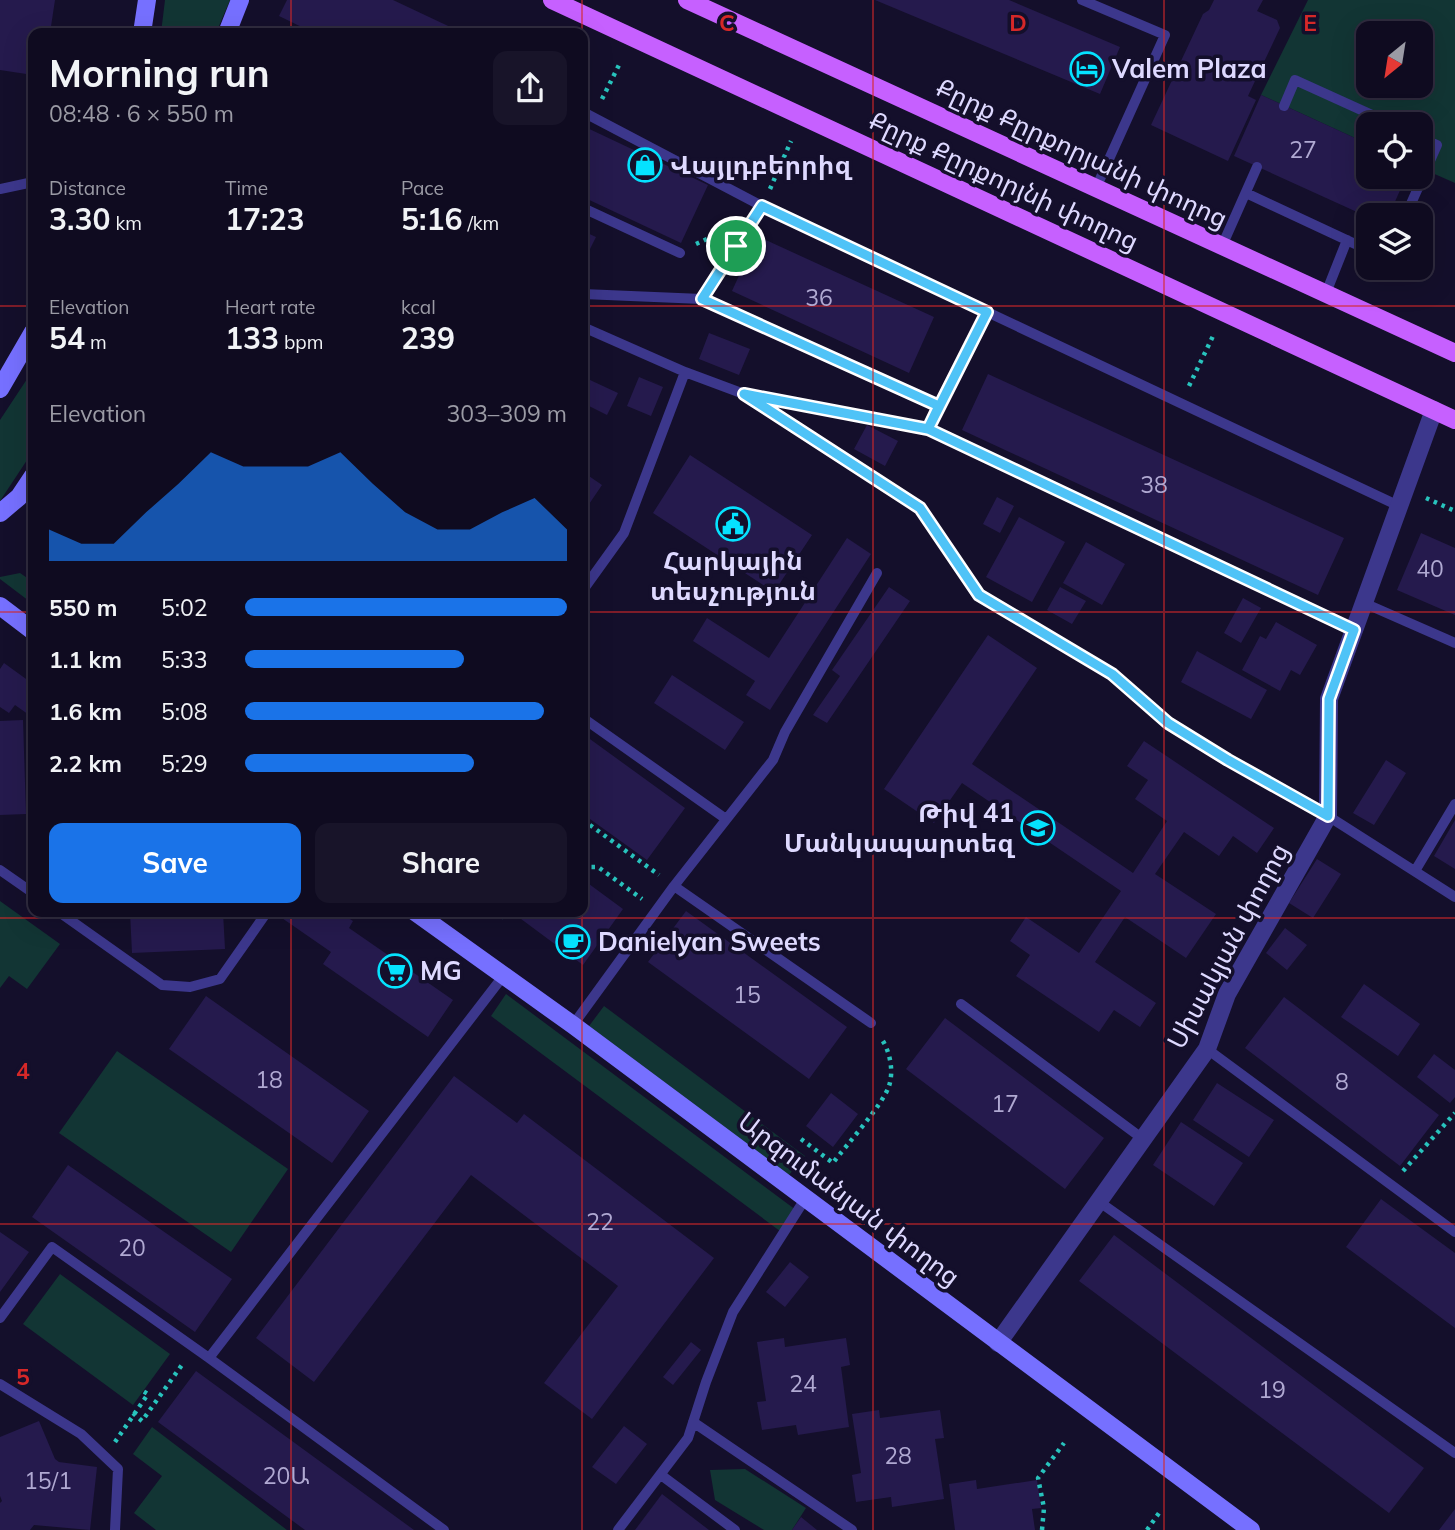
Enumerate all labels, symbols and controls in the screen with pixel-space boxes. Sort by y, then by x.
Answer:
text: C [719,8,735,37]
text: D [1009,8,1027,37]
text: E [1303,8,1317,37]
north arrow [1356,21,1433,98]
map controls [1356,21,1433,280]
text: Morning run [49,49,270,97]
hotel icon: Valem Plaza [1068,50,1106,88]
button: share [493,51,567,125]
place label: Valem Plaza [1111,52,1267,85]
street label: Քըրք Քըրքորյանի փողոց [931,71,1233,235]
text: 08:48 · 6 × 550 m [49,99,234,128]
street label: Քըրք Քըրքորյնի փողոց [864,104,1144,258]
button: locate [1356,112,1433,189]
house number: 27 [1289,135,1317,164]
shop icon: Վայլդբերրիզ [626,146,664,184]
place label: Վայլդբերրիզ [670,148,852,181]
text: Distance [49,176,126,200]
text: Time [225,176,268,200]
text: Pace [401,176,444,200]
text: 3.30 [49,200,110,238]
text: 17:23 [225,200,304,238]
text: 5:16 [401,200,462,238]
button: layers [1356,203,1433,280]
text: km [110,211,142,235]
text: /km [462,211,499,235]
pin [706,216,766,276]
icon: arrive [717,227,755,265]
house number: 36 [805,283,833,312]
text: Elevation [49,295,129,319]
text: Heart rate [225,295,315,319]
text: kcal [401,295,436,319]
text: 54 [49,319,85,357]
text: 133 [225,319,279,357]
text: 239 [401,319,455,357]
text: m [85,330,107,354]
text: bpm [279,330,323,354]
text: Elevation [49,399,146,428]
text: 303–309 m [446,399,567,428]
house number: 38 [1140,470,1168,499]
public building icon: Հարկային տեսչություն [714,505,752,543]
place label: Հարկային տեսչություն [650,544,816,607]
house number: 40 [1416,554,1444,583]
text: 550 m [49,593,117,622]
text: 5:02 [161,593,208,622]
text: 1.1 km [49,645,122,674]
text: 5:33 [161,645,208,674]
text: 1.6 km [49,697,122,726]
text: 5:08 [161,697,208,726]
text: 2.2 km [49,749,122,778]
text: 5:29 [161,749,208,778]
place label: Թիվ 41 Մանկապարտեզ [784,796,1015,859]
school or university icon: Թիվ 41 Մանկապարտեզ [1019,809,1057,847]
button: Save [49,823,301,903]
button: Share [315,823,567,903]
street label: Սիսակյան փողոց [1159,837,1296,1054]
cafe icon: Danielyan Sweets [554,923,592,961]
place label: Danielyan Sweets [598,925,821,958]
supermarket icon: MG [376,952,414,990]
place label: MG [420,954,462,987]
house number: 15 [733,980,761,1009]
text: 4 [16,1056,30,1085]
house number: 18 [255,1065,283,1094]
house number: 8 [1335,1067,1349,1096]
house number: 17 [991,1089,1019,1118]
street label: Արզումանյան փողոց [732,1104,967,1293]
house number: 22 [586,1207,614,1236]
house number: 20 [118,1233,146,1262]
text: 5 [16,1362,30,1391]
house number: 24 [789,1369,817,1398]
house number: 19 [1258,1375,1286,1404]
house number: 28 [884,1441,912,1470]
house number: 20Ա [263,1461,309,1490]
house number: 15/1 [24,1466,72,1495]

